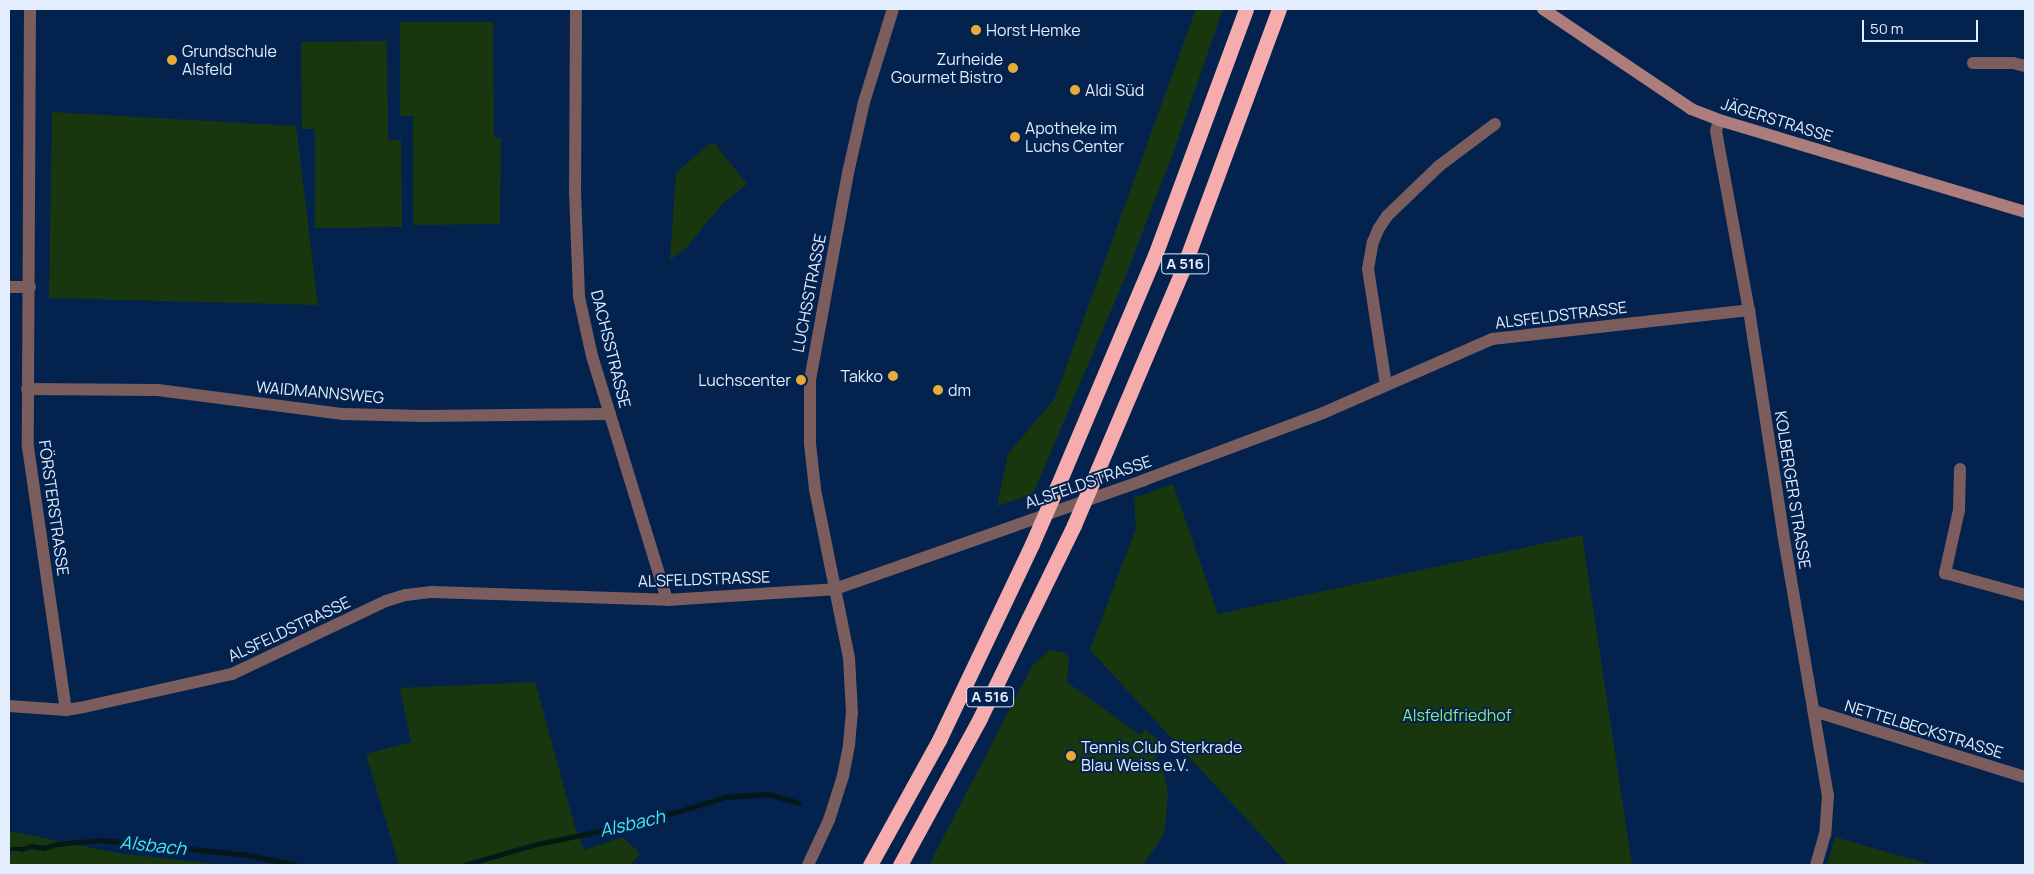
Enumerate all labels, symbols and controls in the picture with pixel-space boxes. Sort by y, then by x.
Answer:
scale bar [1864,10,1980,42]
text: 50 m [1870,18,1904,39]
place label: Horst Hemke [986,20,1081,40]
marker: Horst Hemke [970,24,982,36]
place label: Grundschule Alsfeld [182,41,277,79]
place label: Zurheide Gourmet Bistro [891,49,1003,87]
marker: Grundschule Alsfeld [166,54,178,66]
marker: Zurheide Gourmet Bistro [1007,62,1019,74]
place label: Aldi Süd [1085,80,1144,100]
marker: Aldi Süd [1069,84,1081,96]
street label: JÄGERSTRASSE [1719,94,1835,146]
place label: Apotheke im Luchs Center [1025,118,1124,156]
marker: Apotheke im Luchs Center [1009,131,1021,143]
street label: LUCHSSTRASSE [788,232,830,354]
road number: A 516 [1160,252,1210,276]
street label: DACHSSTRASSE [587,288,635,410]
street label: ALSFELDSTRASSE [1494,297,1628,333]
place label: Takko [841,366,883,386]
place label: Luchscenter [698,370,791,390]
marker: Takko [887,370,899,382]
marker: Luchscenter [795,374,807,386]
street label: WAIDMANNSWEG [255,377,385,407]
place label: dm [948,380,971,400]
marker: dm [932,384,944,396]
street label: KOLBERGER STRASSE [1771,410,1815,570]
street label: FÖRSTERSTRASSE [35,439,73,577]
street label: ALSFELDSTRASSE [1022,451,1154,513]
street label: ALSFELDSTRASSE [637,567,771,591]
street label: ALSFELDSTRASSE [225,592,353,666]
road number: A 516 [965,684,1015,710]
street label: NETTELBECKSTRASSE [1842,696,2006,762]
park label: Alsfeldfriedhof [1403,705,1511,725]
place label: Tennis Club Sterkrade Blau Weiss e.V. [1081,737,1242,775]
marker: Tennis Club Sterkrade Blau Weiss e.V. [1065,750,1077,762]
water label: Alsbach [597,805,667,841]
water label: Alsbach [119,831,187,859]

